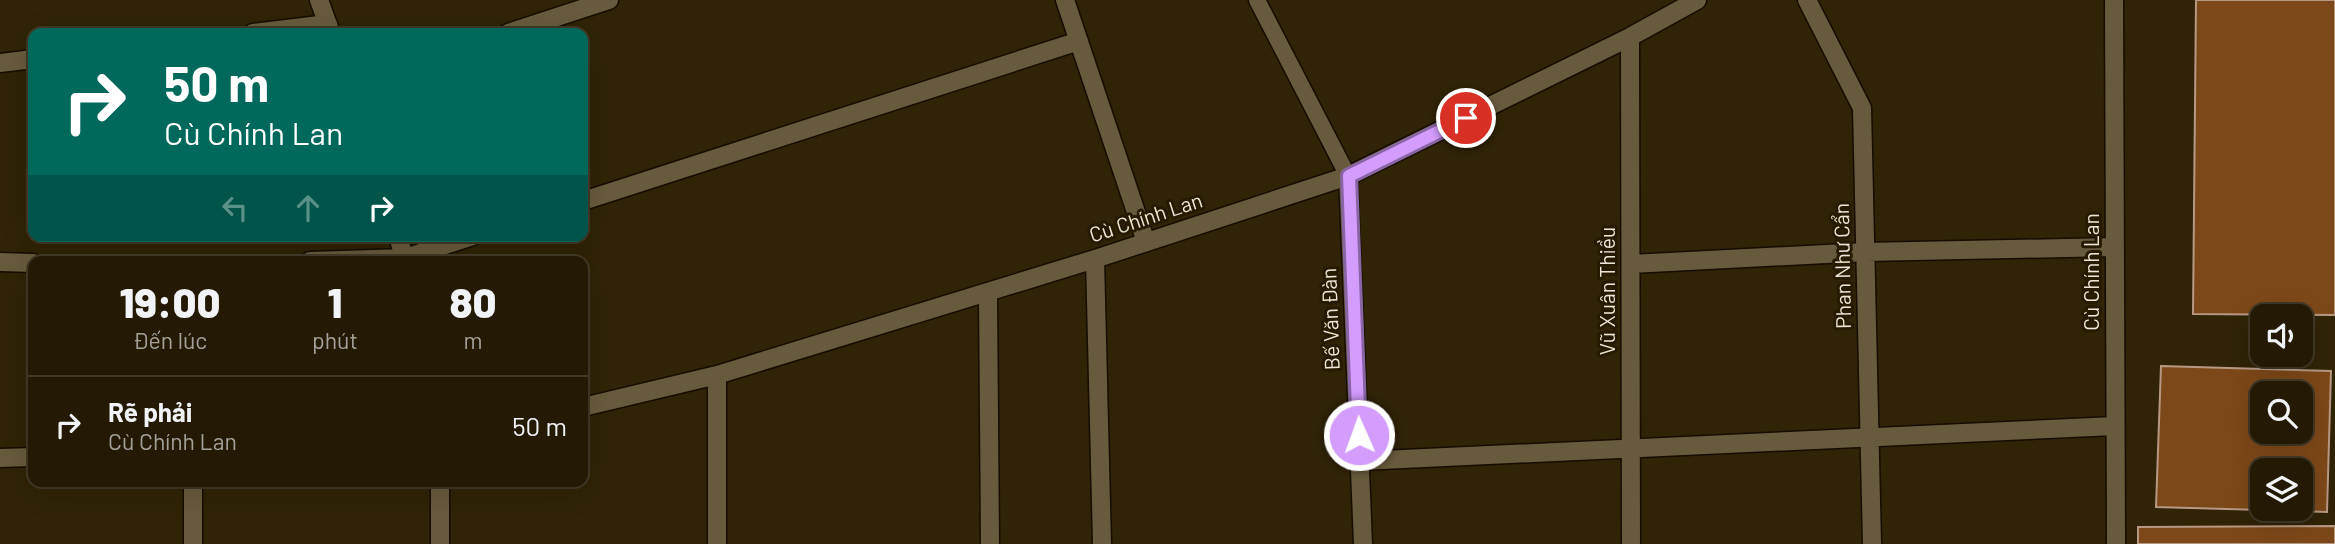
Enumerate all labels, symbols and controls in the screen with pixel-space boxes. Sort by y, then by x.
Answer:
text: 50 m [164,53,269,112]
icon: right [49,56,140,147]
pin [1436,88,1496,148]
icon: arrive [1447,99,1485,137]
text: Cù Chính Lan [164,113,343,151]
street label: Cù Chính Lan [1086,187,1205,247]
icon: left [216,189,254,227]
icon: ahead [289,189,327,227]
icon: right [362,189,400,227]
street label: Phan Như Cẩn [1828,203,1855,329]
street label: Cù Chính Lan [2078,213,2103,331]
street label: Vũ Xuân Thiều [1594,227,1619,355]
street label: Bế Văn Đàn [1315,267,1344,371]
text: 19:00 [120,276,221,326]
text: 1 [327,276,342,326]
text: 80 [449,276,496,326]
map controls [2250,304,2313,521]
button: sound [2250,304,2313,367]
text: Đến lúc [133,326,207,354]
text: phút [312,326,358,354]
text: m [463,326,482,354]
button: search [2250,381,2313,444]
text: Rẽ phải [108,396,192,427]
position arrow [1322,398,1396,472]
icon: right [49,406,87,444]
text: 50 m [512,410,567,441]
text: Cù Chính Lan [108,427,237,455]
button: layers [2250,458,2313,521]

